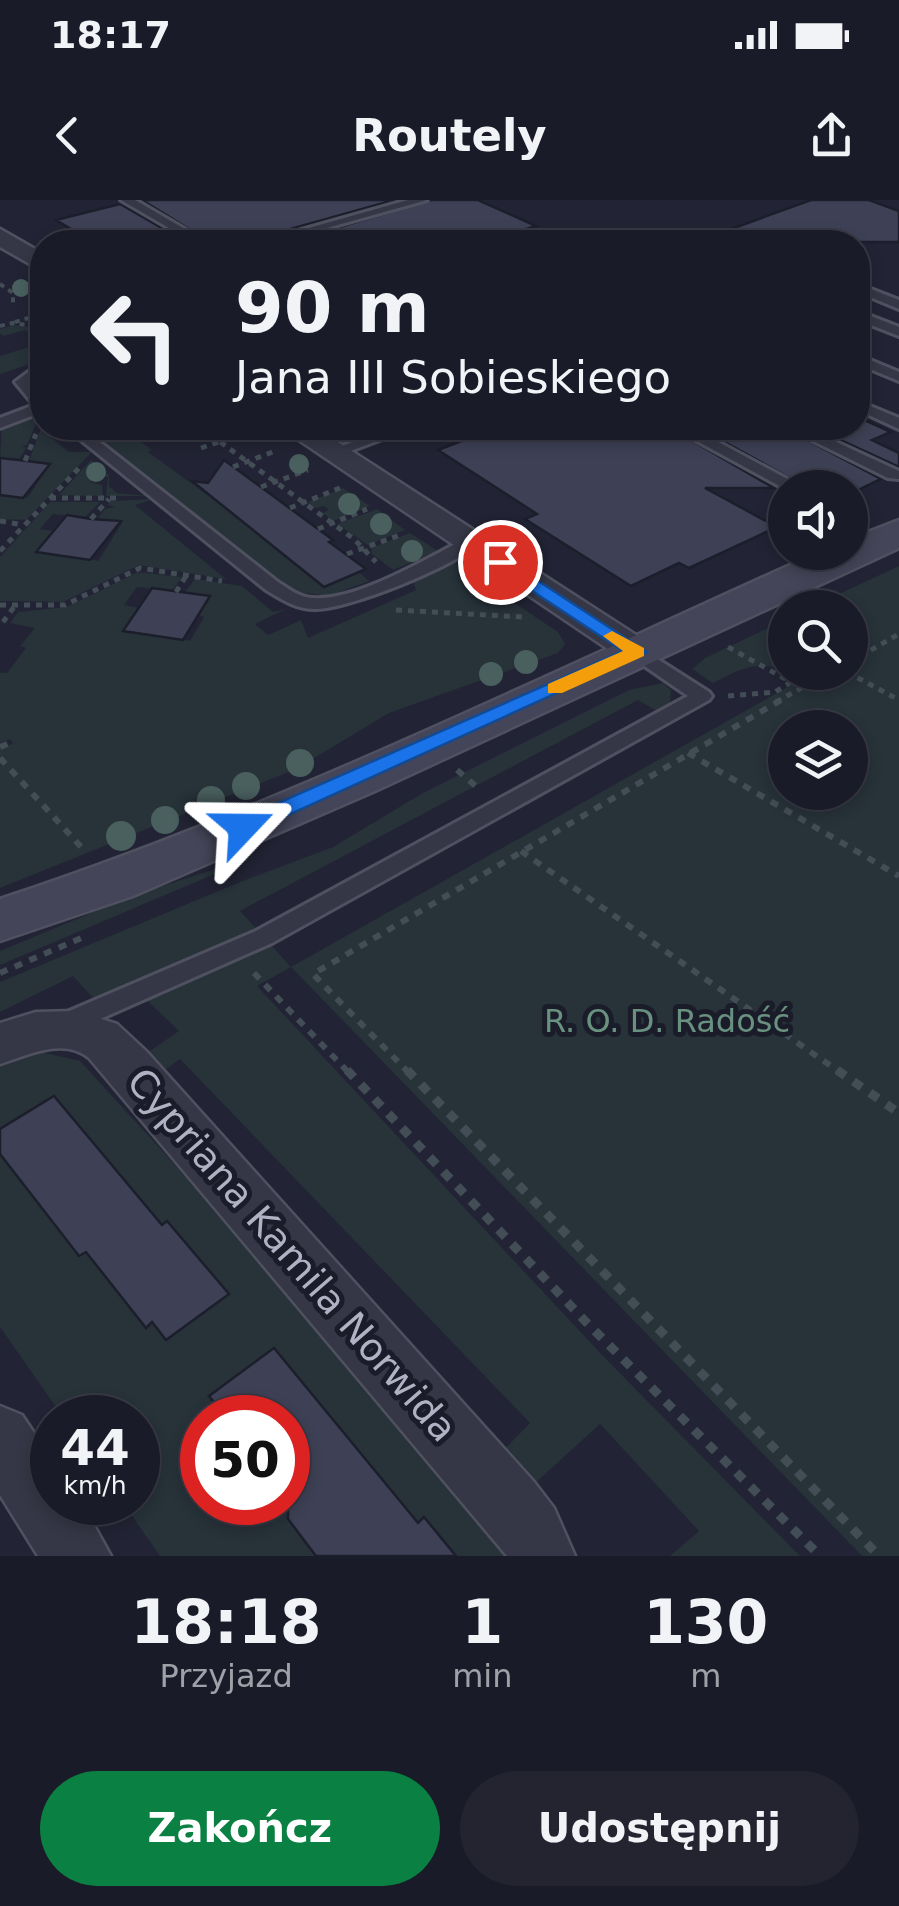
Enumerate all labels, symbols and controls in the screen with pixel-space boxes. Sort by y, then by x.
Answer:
text: 18:17 [50,13,171,57]
icon: back [40,108,95,163]
icon: share [804,108,859,163]
text: Routely [352,109,547,162]
text: 90 m [235,267,430,349]
icon: left [70,270,200,400]
text: Jana III Sobieskiego [235,351,671,404]
map controls [768,470,868,810]
button: sound [768,470,868,570]
pin [458,520,543,605]
icon: arrive [473,535,528,590]
button: search [768,590,868,690]
button: layers [768,710,868,810]
position arrow [191,775,295,879]
park label: R. O. D. Radość [544,1002,790,1040]
street label: Cypriana Kamila Norwida [118,1060,466,1450]
speed limit sign: 50 [180,1395,310,1525]
text: 44 [60,1419,130,1477]
text: km/h [63,1471,127,1500]
text: 18:18 [131,1587,322,1657]
text: 1 [461,1587,503,1657]
text: 130 [643,1587,768,1657]
text: Przyjazd [159,1657,293,1695]
text: min [452,1657,513,1695]
text: m [690,1657,721,1695]
button: Zakończ [40,1771,440,1886]
button: Udostępnij [460,1771,859,1886]

